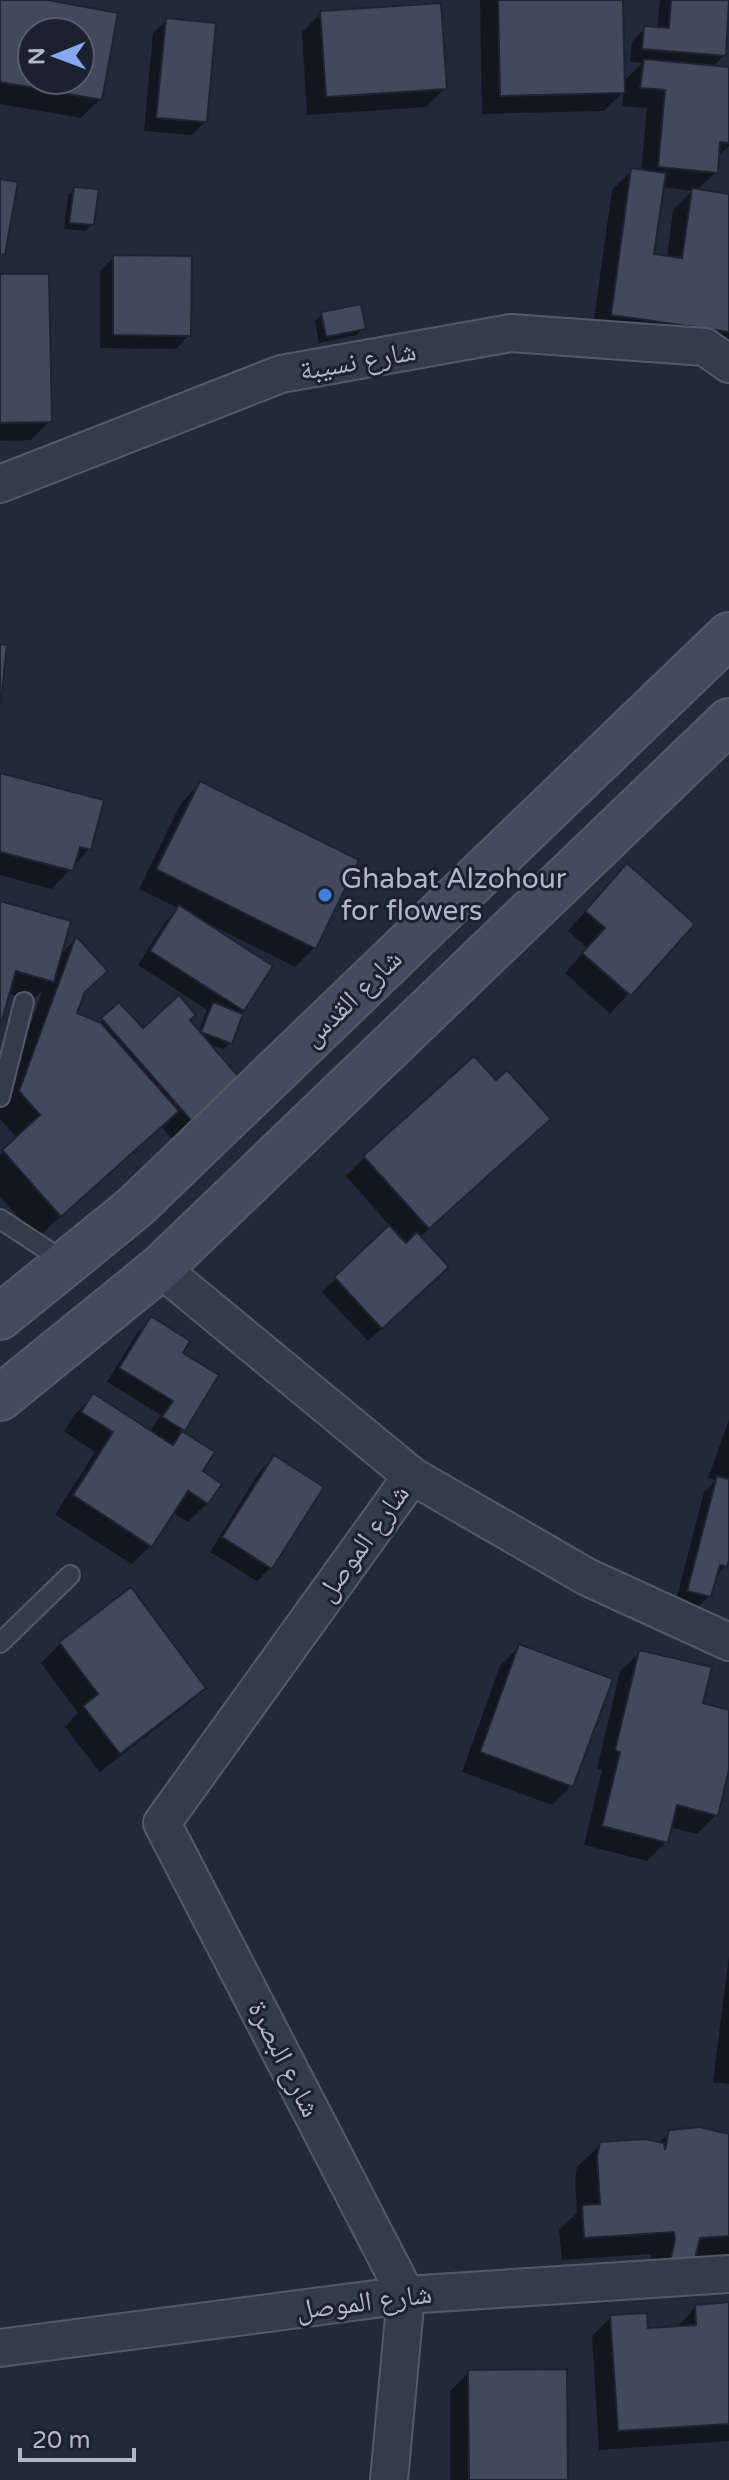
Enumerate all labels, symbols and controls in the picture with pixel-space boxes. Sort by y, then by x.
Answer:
north arrow [16,16,96,96]
text: N [24,47,50,65]
street label: شارع نسيبة [297,334,419,388]
place label: Ghabat Alzohour for flowers [341,862,567,928]
marker: Ghabat Alzohour for flowers [316,886,334,904]
street label: شارع القدس [295,942,409,1054]
street label: شارع الموصل [309,1478,417,1608]
street label: شارع البصرة [240,1995,328,2123]
street label: شارع الموصل [294,2277,434,2327]
scale bar [20,2412,134,2462]
text: 20 m [32,2426,90,2455]

